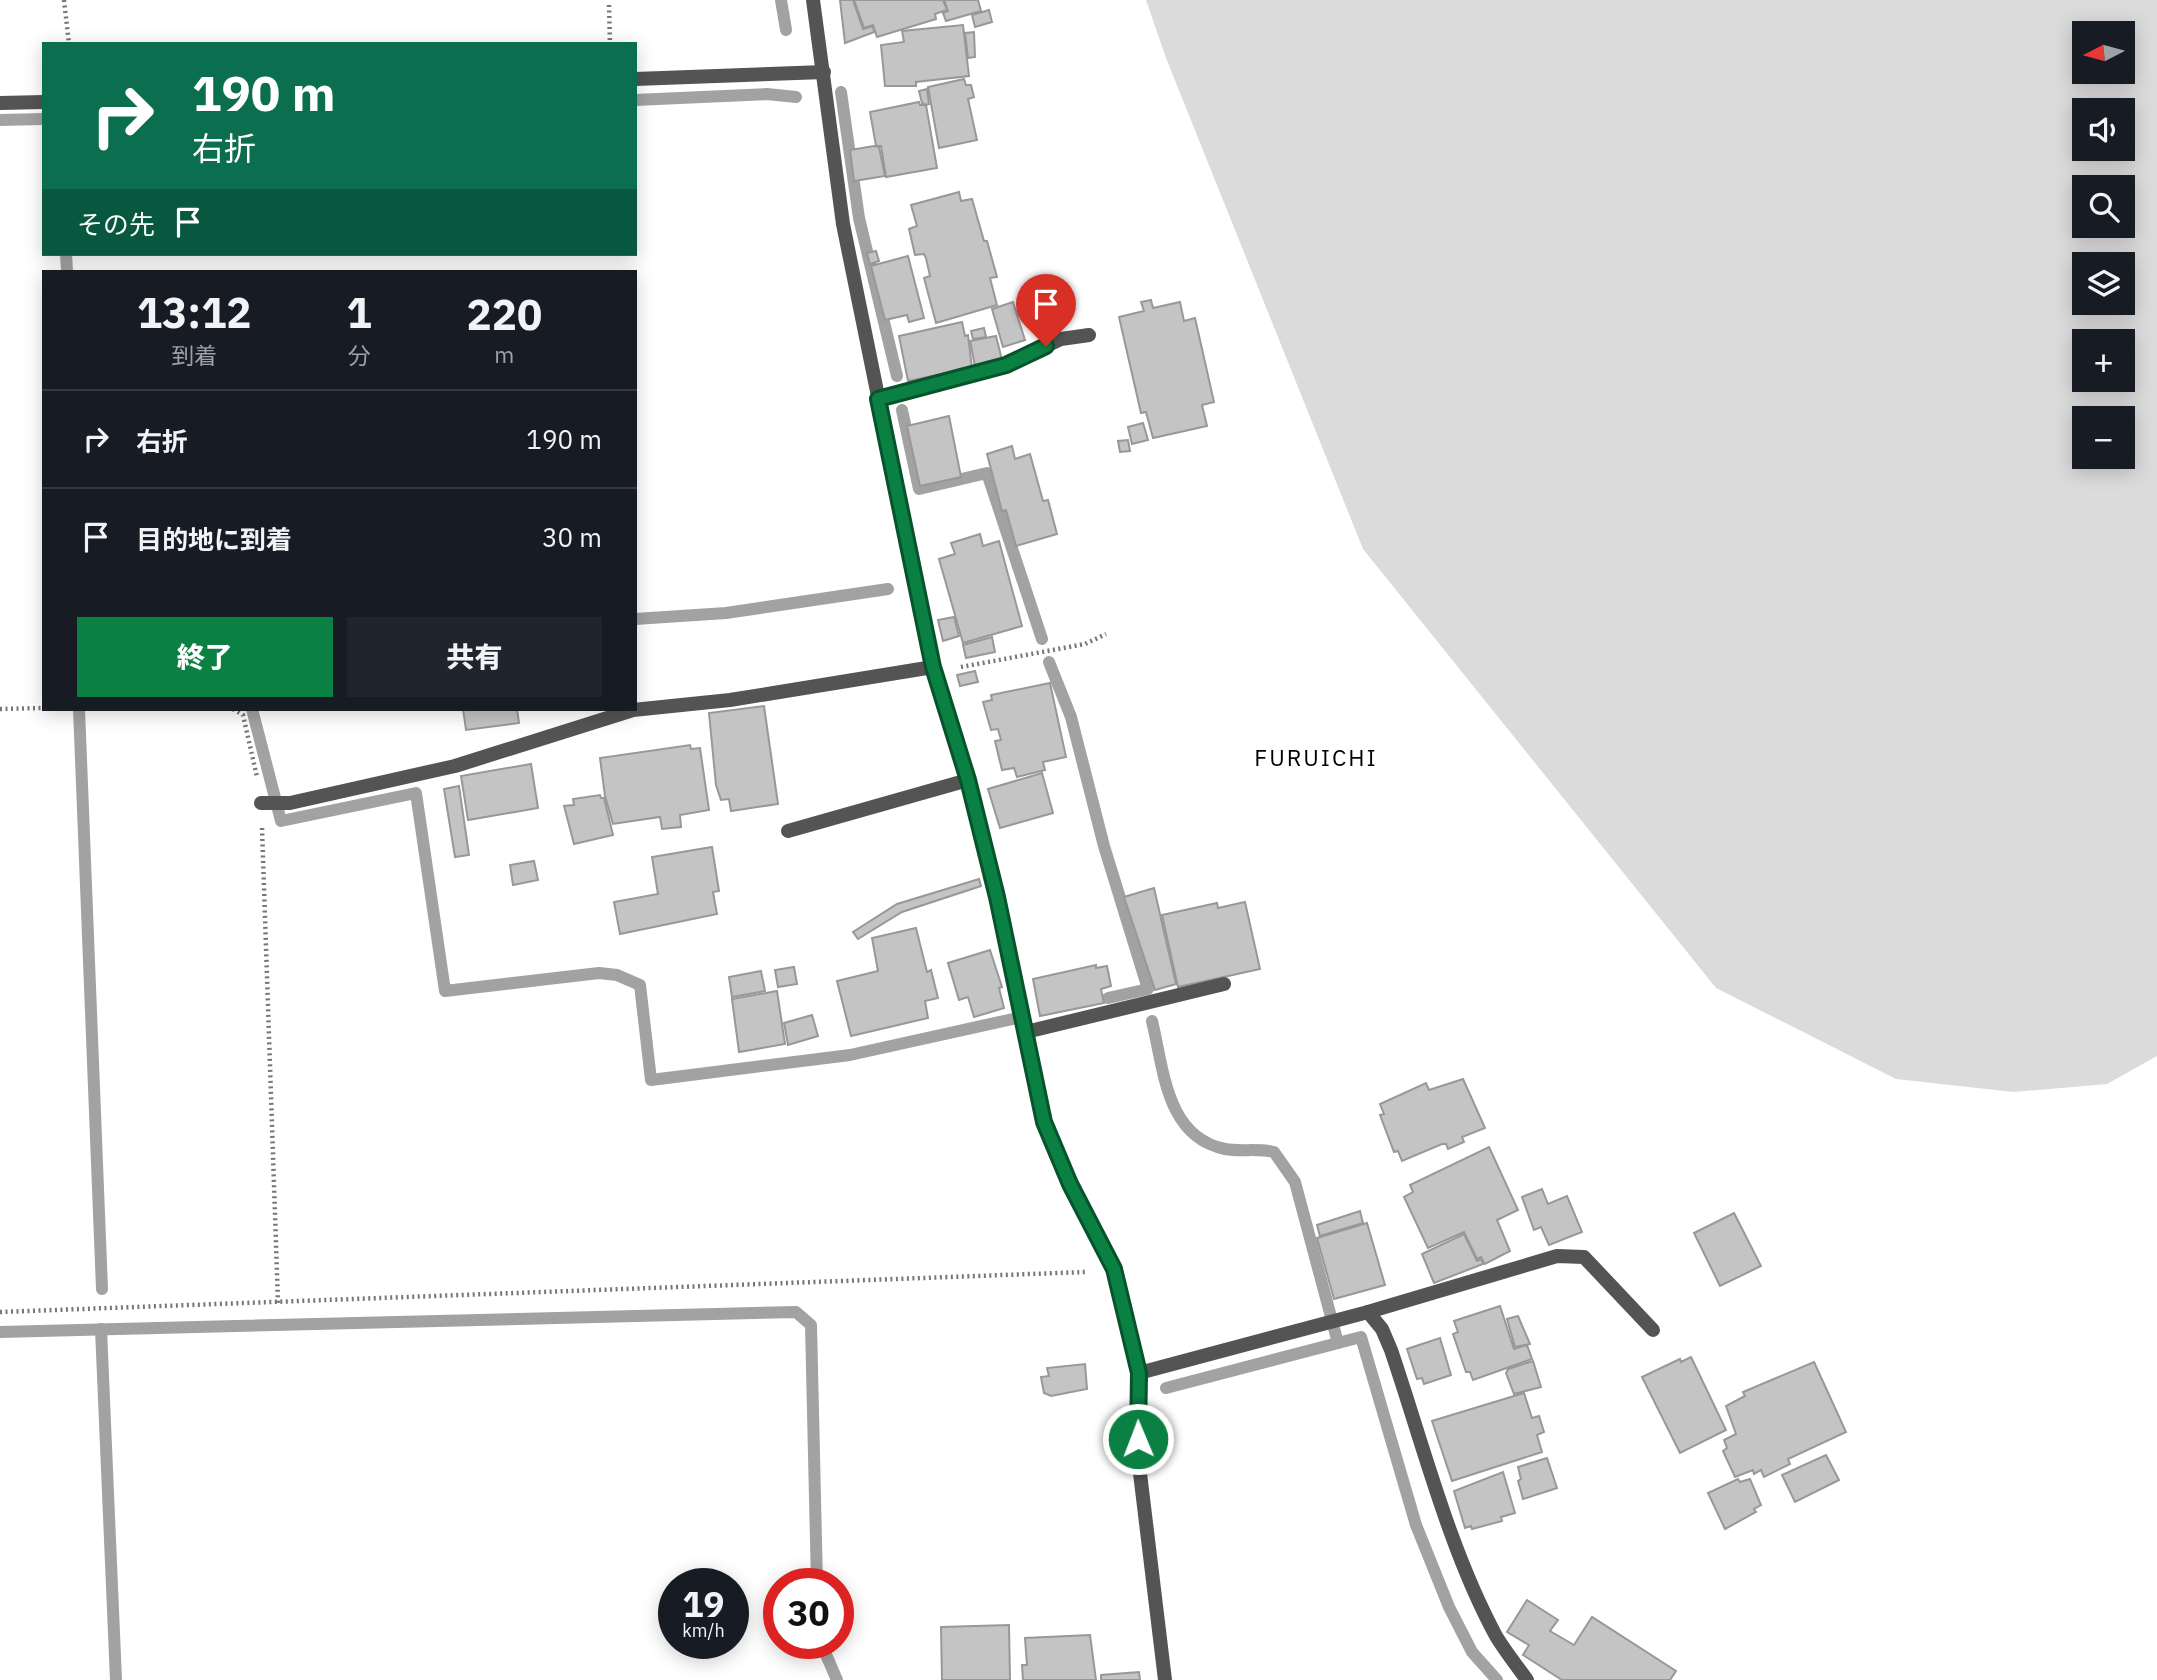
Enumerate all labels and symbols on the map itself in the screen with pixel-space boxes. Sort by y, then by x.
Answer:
north arrow [2072,21,2135,84]
pin [1016,274,1076,346]
district label: FURUICHI [1254,742,1378,772]
position arrow [1101,1402,1175,1476]
speed limit sign: 30 [763,1568,854,1659]

